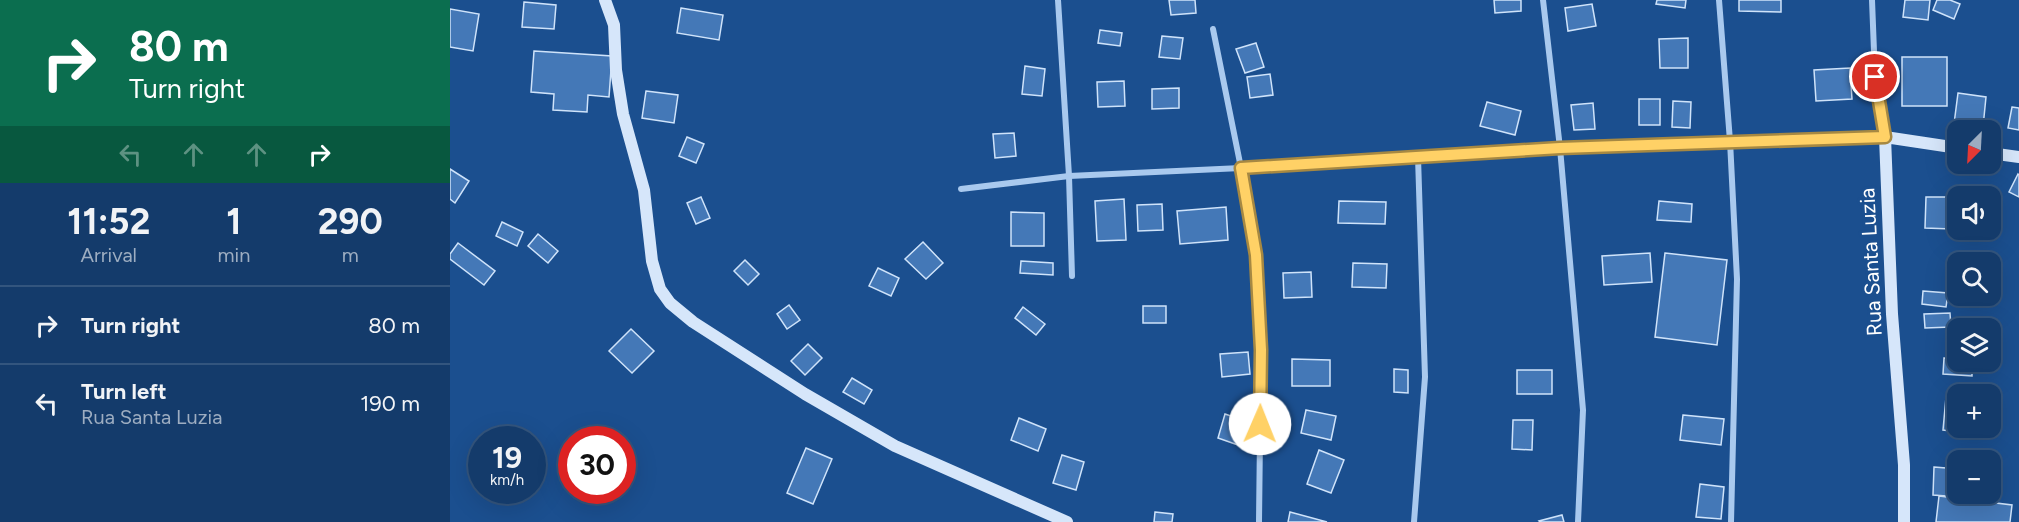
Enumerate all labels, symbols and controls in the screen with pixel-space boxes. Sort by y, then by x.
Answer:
text: 80 m [129,21,229,72]
icon: right [30,24,108,102]
pin [1849,51,1900,102]
icon: arrive [1858,60,1891,93]
text: Turn right [129,72,245,105]
north arrow [1947,120,2001,174]
map controls [1947,120,2001,504]
icon: left [114,138,147,171]
icon: ahead [177,138,210,171]
icon: ahead [240,138,273,171]
icon: right [303,138,336,171]
button: sound [1947,186,2001,240]
street label: Rua Santa Luzia [1854,187,1887,337]
text: 11:52 [67,200,150,243]
text: 1 [226,200,242,243]
text: 290 [318,200,383,243]
text: Arrival [81,243,137,267]
text: min [218,243,250,267]
text: m [342,243,359,267]
button: search [1947,252,2001,306]
icon: right [30,309,63,342]
text: Turn right [81,312,180,339]
text: 80 m [368,312,420,339]
button: layers [1947,318,2001,372]
text: Turn left [81,378,167,405]
button: + [1947,384,2001,438]
icon: left [30,387,63,420]
text: 190 m [360,390,420,417]
position arrow [1228,392,1292,456]
text: Rua Santa Luzia [81,405,222,429]
speed limit sign: 30 [558,426,636,504]
text: 19 [492,439,522,476]
button: − [1947,450,2001,504]
text: km/h [490,471,524,489]

